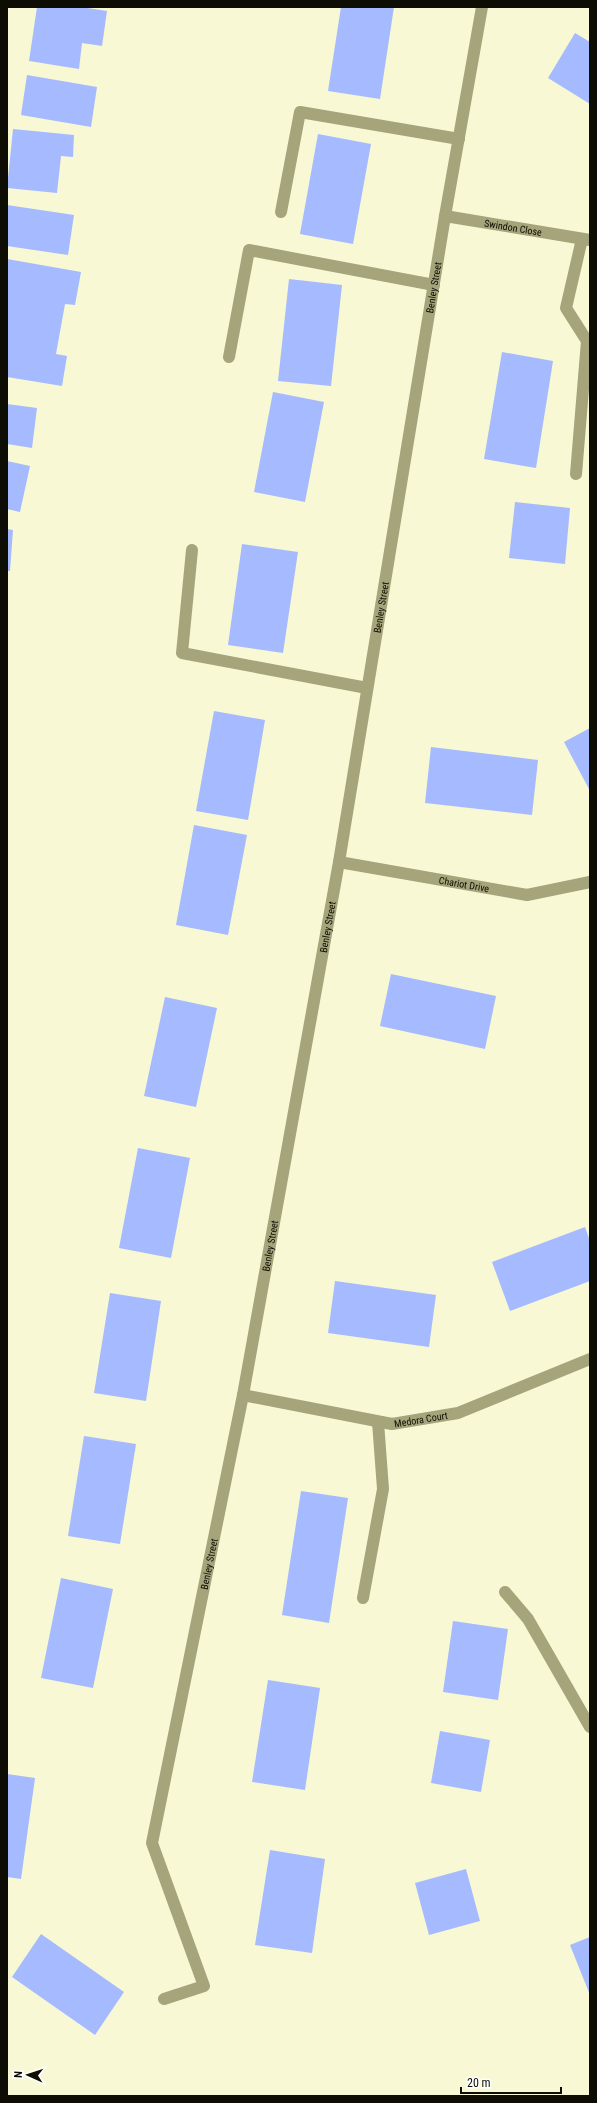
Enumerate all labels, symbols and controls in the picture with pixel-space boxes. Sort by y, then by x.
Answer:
street label: Swindon Close [483,217,543,237]
street label: Benley Street [424,261,443,314]
street label: Benley Street [371,581,390,634]
street label: Chariot Drive [438,874,490,894]
street label: Benley Street [317,900,337,953]
street label: Benley Street [260,1219,280,1272]
street label: Medora Court [393,1409,448,1429]
street label: Benley Street [198,1537,219,1590]
north arrow [8,2055,48,2095]
scale bar [461,2069,561,2095]
text: N [12,2071,25,2078]
text: 20 m [467,2076,491,2090]

